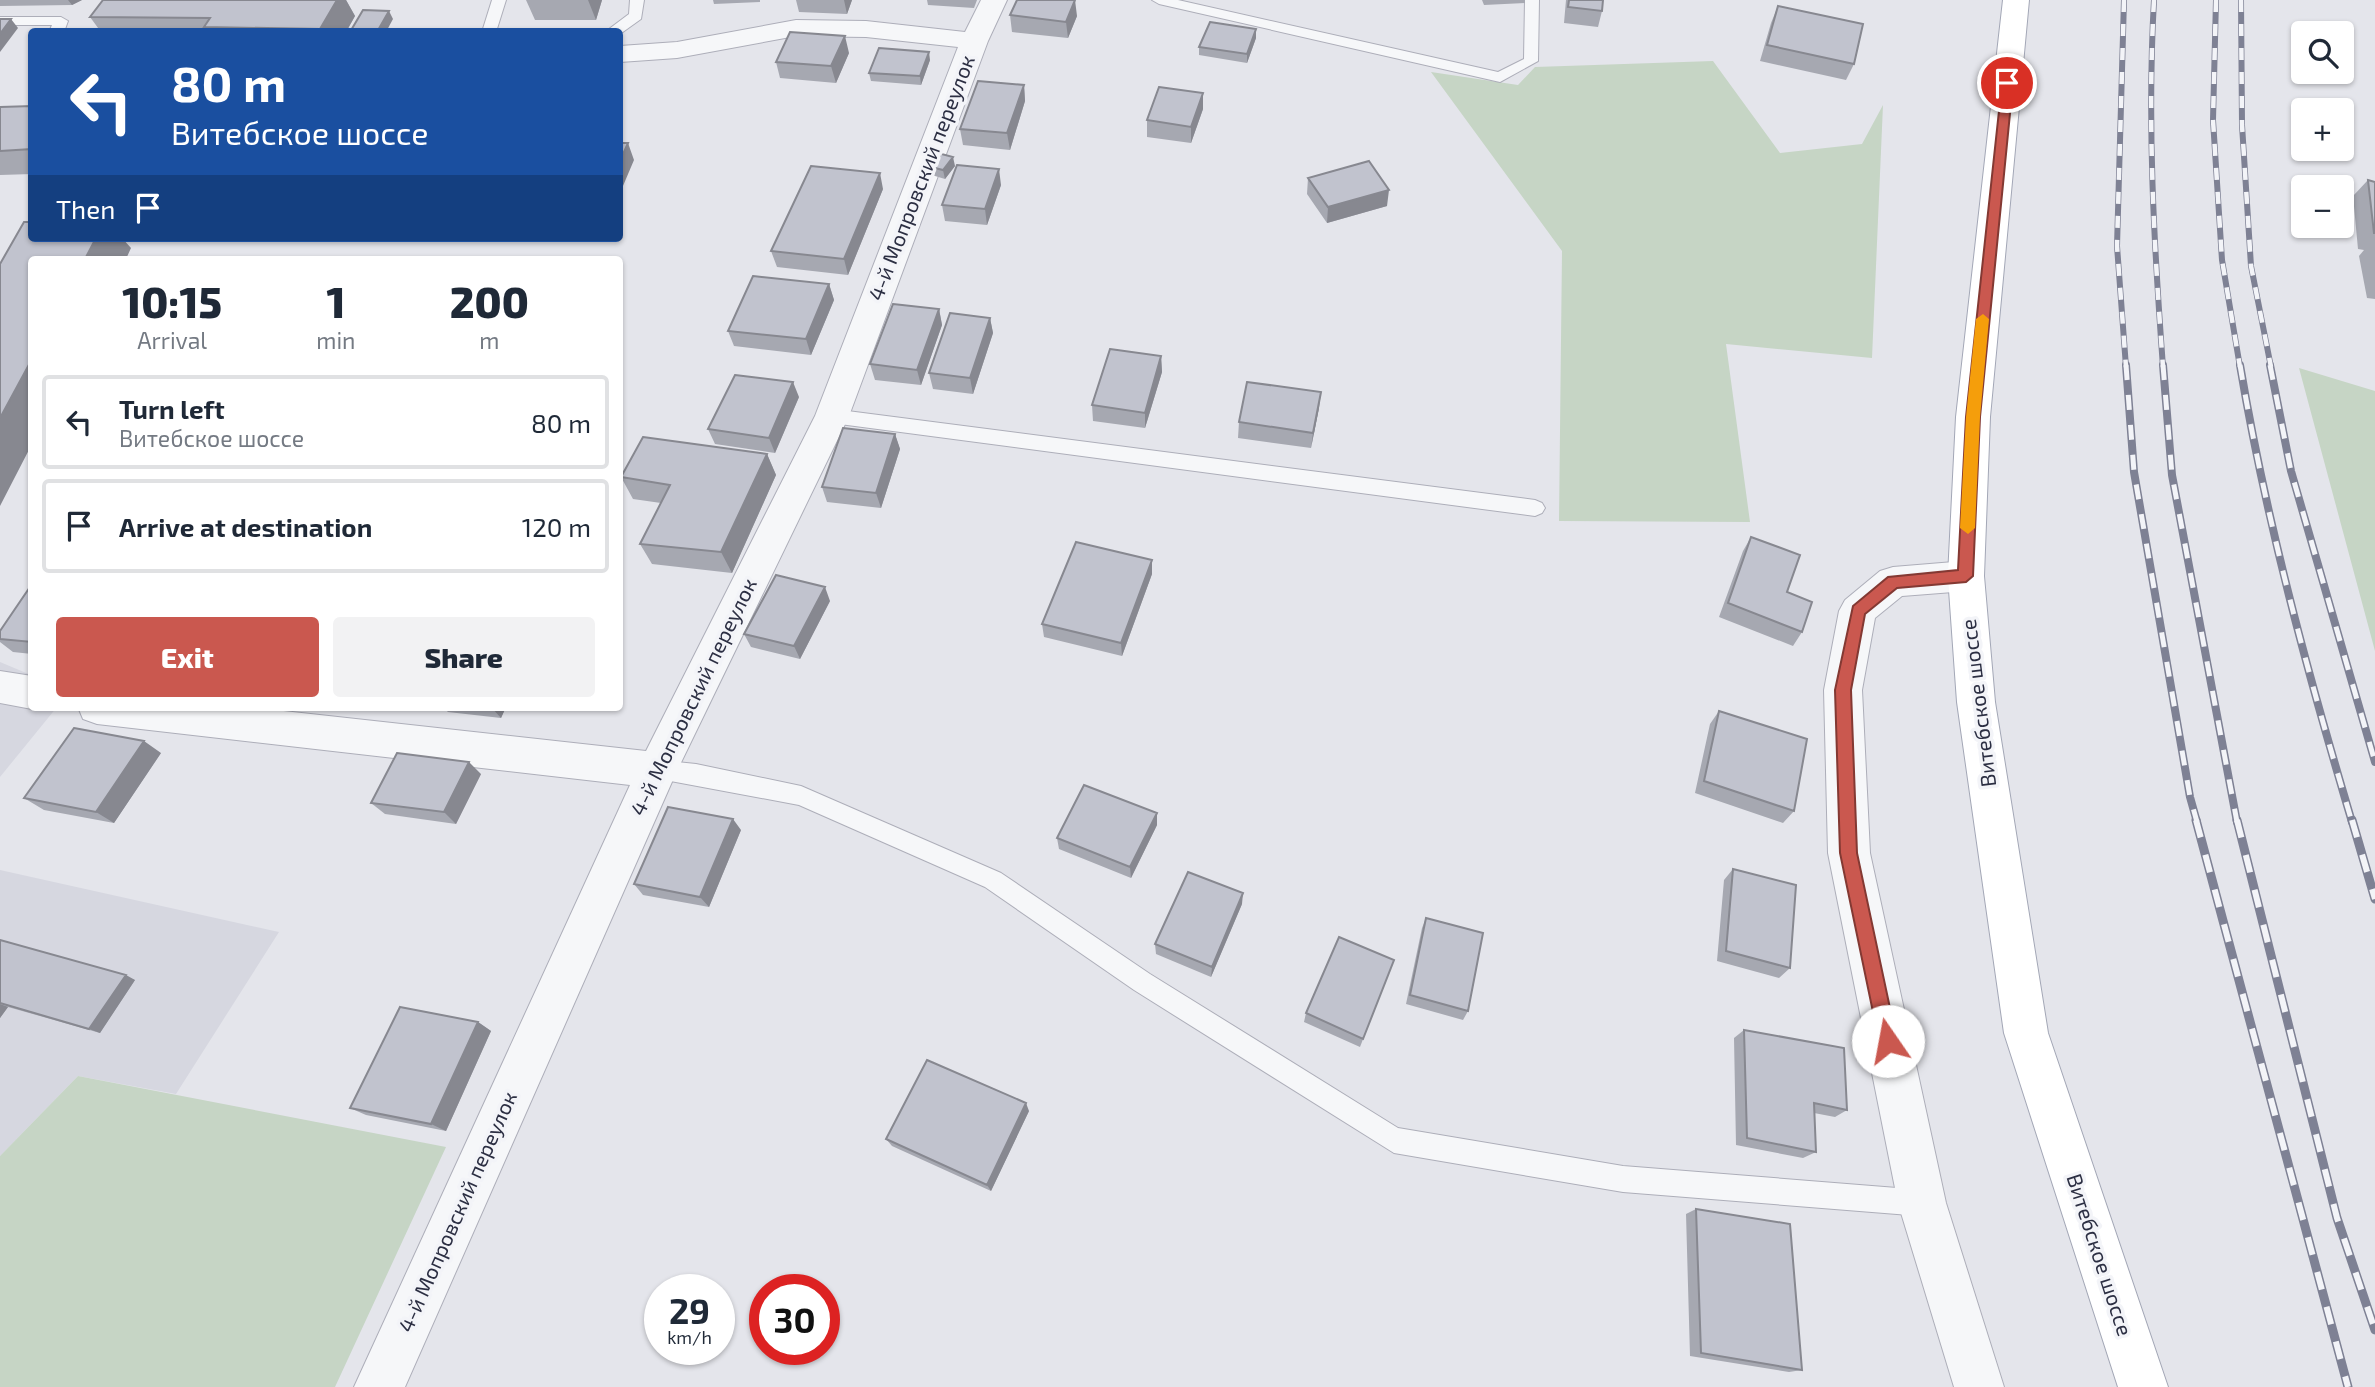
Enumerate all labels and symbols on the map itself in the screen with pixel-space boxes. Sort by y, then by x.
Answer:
street label: 4-й Мопровский переулок [862,51,980,304]
pin [1977,53,2037,113]
street label: 4-й Мопровский переулок [624,574,762,820]
street label: Витебское шоссе [1955,618,2000,789]
position arrow [1851,1004,1925,1078]
street label: 4-й Мопровский переулок [392,1087,522,1336]
street label: Витебское шоссе [2062,1170,2138,1339]
speed limit sign: 30 [749,1274,840,1365]

